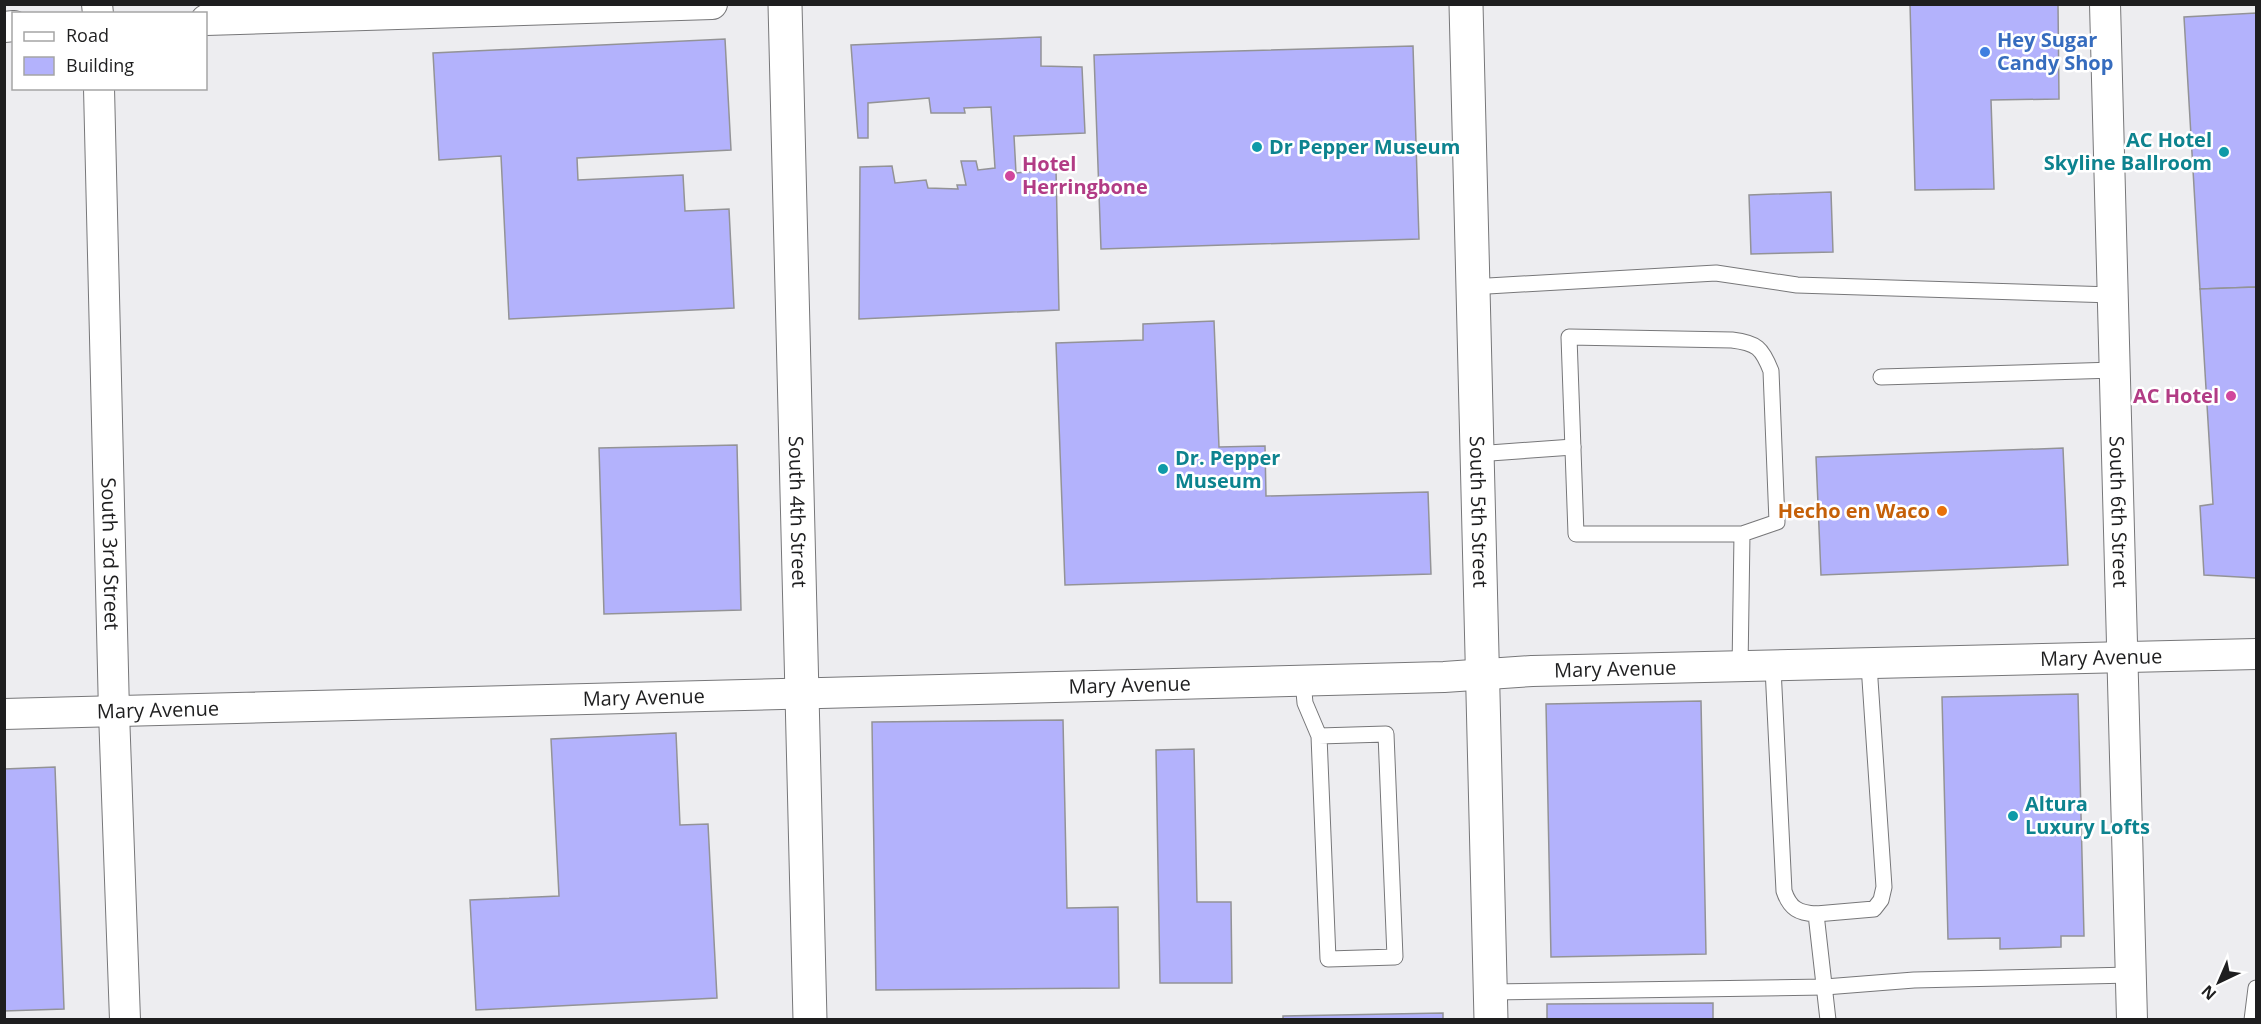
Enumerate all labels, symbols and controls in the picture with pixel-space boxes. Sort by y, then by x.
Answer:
legend [12,12,207,90]
text: Road [66,23,109,47]
place label: Hey Sugar Candy Shop [1997,26,2113,76]
marker: Hey Sugar Candy Shop [1978,45,1992,59]
text: Building [66,53,134,77]
place label: AC Hotel Skyline Ballroom [2044,126,2212,176]
place label: Dr Pepper Museum [1269,133,1460,160]
marker: Dr Pepper Museum [1250,140,1264,154]
marker: AC Hotel Skyline Ballroom [2217,145,2231,159]
place label: Hotel Herringbone [1022,150,1148,200]
marker: Hotel Herringbone [1003,169,1017,183]
place label: AC Hotel [2133,382,2219,409]
marker: AC Hotel [2224,389,2238,403]
street label: South 4th Street [783,436,813,588]
street label: South 5th Street [1464,436,1494,588]
street label: South 6th Street [2103,436,2135,588]
place label: Dr. Pepper Museum [1175,444,1280,494]
marker: Dr. Pepper Museum [1156,462,1170,476]
street label: South 3rd Street [95,477,126,631]
place label: Hecho en Waco [1778,497,1930,524]
marker: Hecho en Waco [1935,504,1949,518]
street label: Mary Avenue [2040,642,2163,672]
street label: Mary Avenue [1554,654,1677,683]
street label: Mary Avenue [1068,670,1191,700]
street label: Mary Avenue [582,682,705,712]
street label: Mary Avenue [97,694,219,725]
place label: Altura Luxury Lofts [2025,790,2150,840]
marker: Altura Luxury Lofts [2006,809,2020,823]
north arrow [2189,952,2249,1012]
text: N [2196,980,2221,1005]

